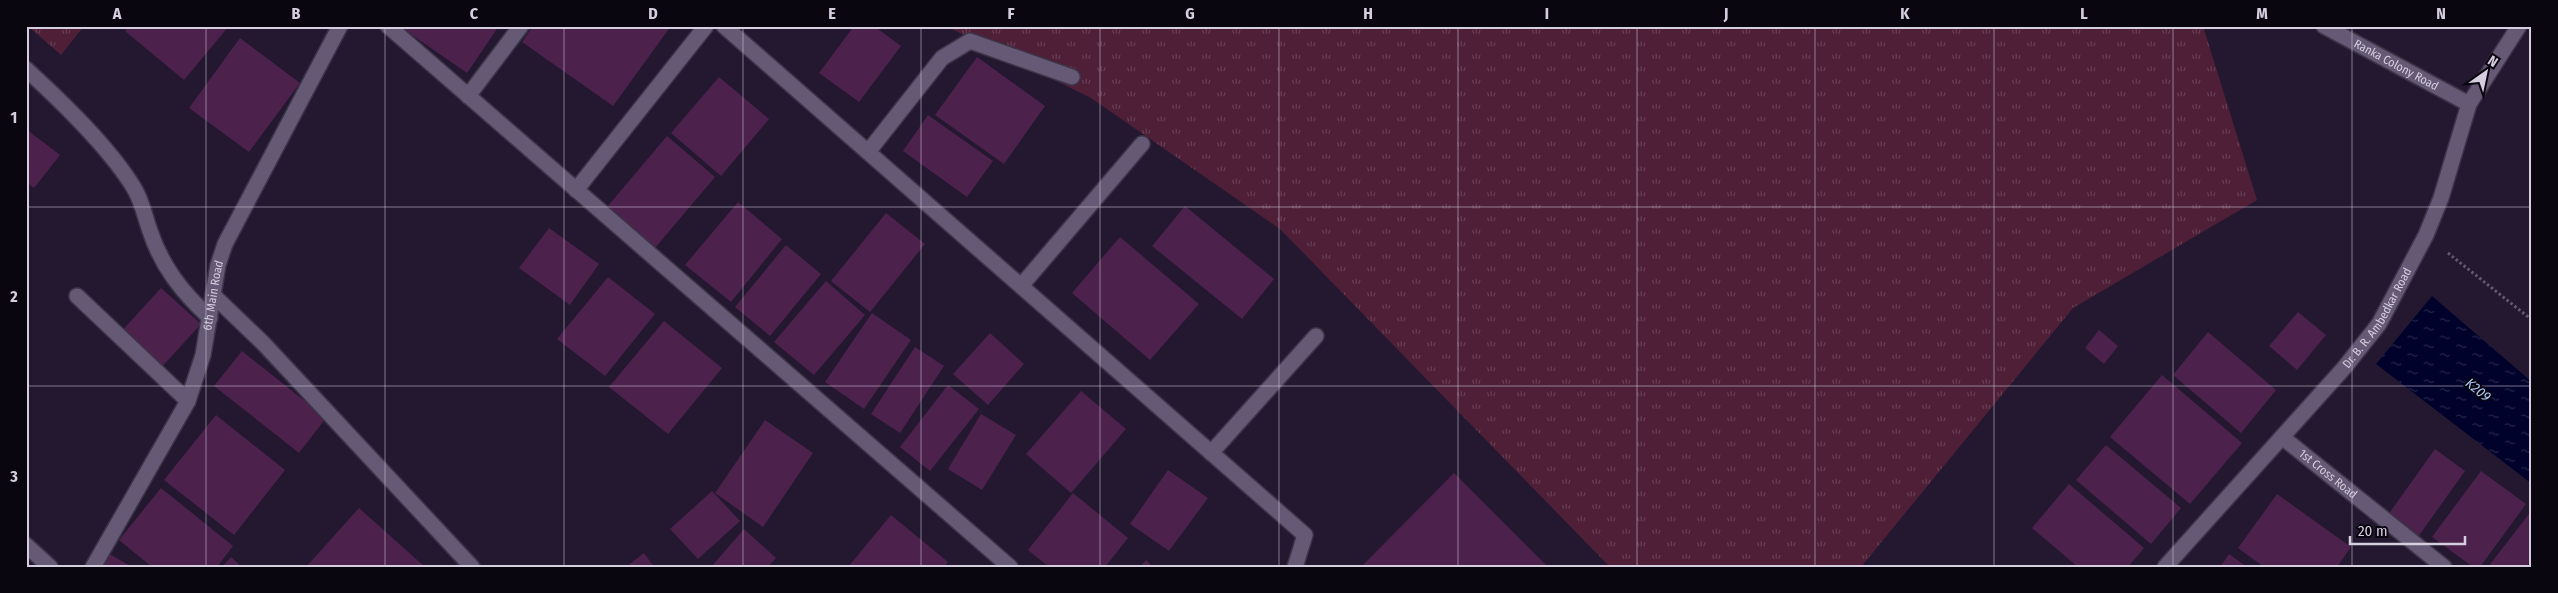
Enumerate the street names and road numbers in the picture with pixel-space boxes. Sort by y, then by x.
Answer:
street label: Ranka Colony Road [2352,36,2441,93]
street label: 6th Main Road [200,259,226,331]
street label: Dr. B. R. Ambedkar Road [2340,265,2414,371]
street label: 1st Cross Road [2296,446,2360,501]

